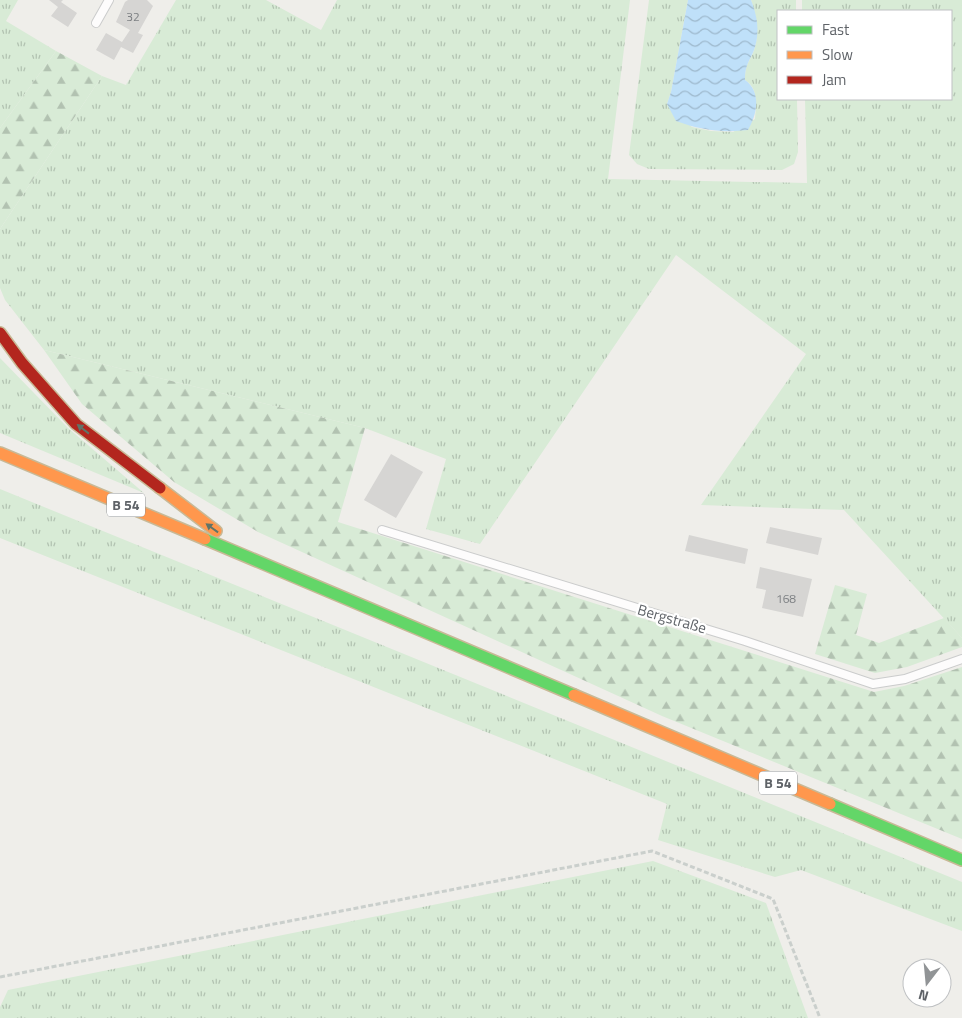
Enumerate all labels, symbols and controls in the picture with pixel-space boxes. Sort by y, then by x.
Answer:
house number: 32 [126,7,140,26]
legend [777,10,952,100]
text: Fast [822,18,850,41]
text: Slow [822,43,853,66]
text: Jam [822,68,846,91]
one-way arrow [77,424,90,435]
road number: B 54 [107,494,145,516]
one-way arrow [206,523,219,534]
house number: 168 [776,589,796,608]
street label: Bergstraße [635,598,709,639]
road number: B 54 [759,771,797,794]
north arrow [902,958,952,1008]
text: N [916,985,931,1007]

